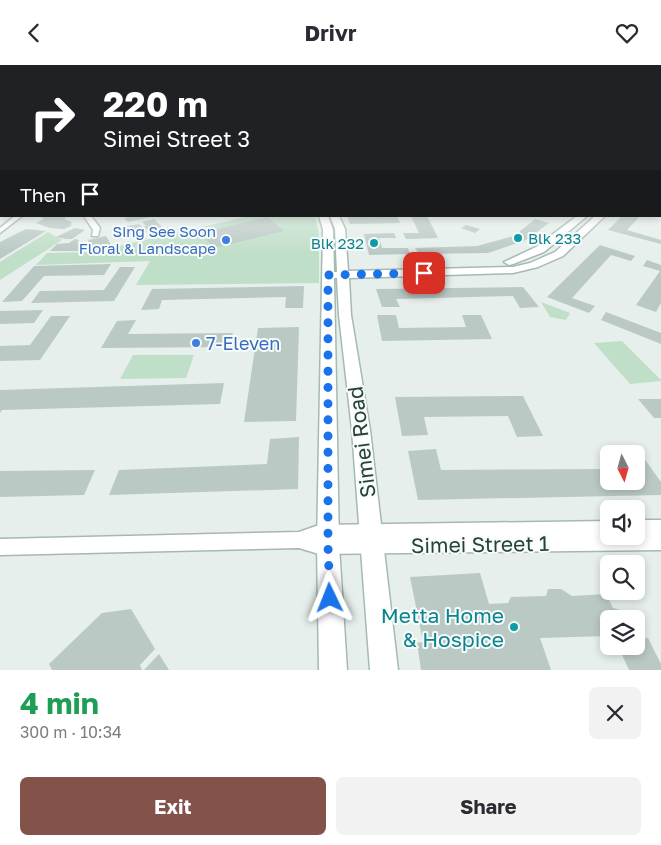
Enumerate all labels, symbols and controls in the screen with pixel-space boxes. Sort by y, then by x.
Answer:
icon: back [20,19,48,47]
text: Drivr [304,19,357,46]
icon: heart [613,19,641,47]
text: 220 m [103,83,208,125]
icon: right [20,85,85,150]
text: Simei Street 3 [103,125,250,152]
icon: arrive [76,180,104,208]
text: Then [20,183,66,206]
place label: Sing See Soon Floral & Landscape [79,222,216,257]
place label: Blk 233 [528,229,581,247]
marker: Blk 233 [512,232,524,244]
marker: Sing See Soon Floral & Landscape [220,234,232,246]
place label: Blk 232 [311,234,364,252]
marker: Blk 232 [368,237,380,249]
pin [403,252,445,294]
icon: arrive [410,259,438,287]
place label: 7-Eleven [206,332,280,354]
marker: 7-Eleven [190,337,202,349]
street label: Simei Road [341,385,381,499]
north arrow [600,445,645,490]
map controls [600,445,645,655]
button: sound [600,500,645,545]
street label: Simei Street 1 [411,530,549,558]
button: search [600,555,645,600]
position arrow [303,571,355,623]
place label: Metta Home & Hospice [381,602,504,652]
button: layers [600,610,645,655]
marker: Metta Home & Hospice [508,621,520,633]
text: 4 min [20,685,99,721]
button: close [589,687,641,739]
text: 300 m · 10:34 [20,722,122,742]
button: Exit [20,777,326,835]
button: Share [336,777,641,835]

